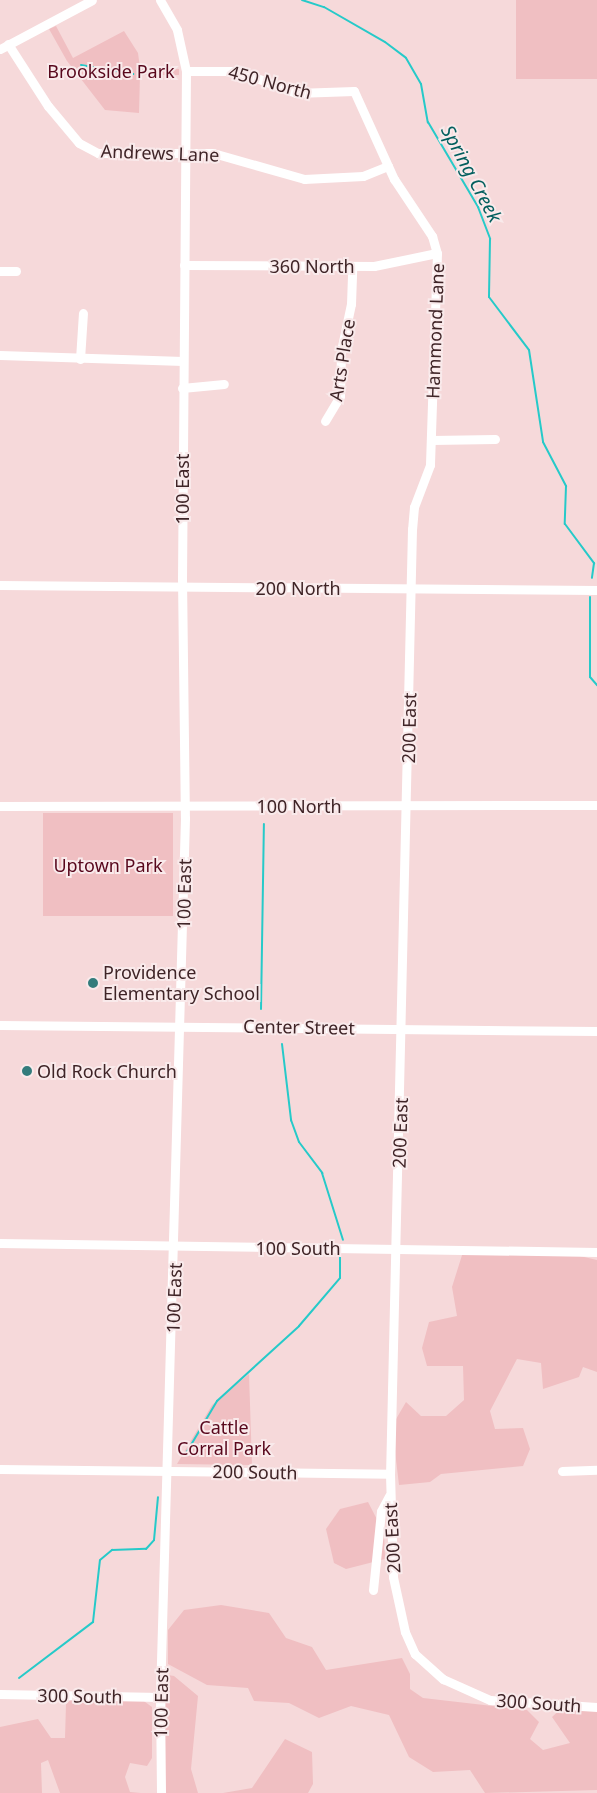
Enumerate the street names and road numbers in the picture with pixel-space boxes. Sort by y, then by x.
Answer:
street label: 450 North [226,61,314,103]
street label: Andrews Lane [100,140,220,166]
street label: 360 North [269,255,355,277]
street label: Hammond Lane [422,263,448,399]
street label: Arts Place [325,317,359,403]
street label: 100 East [171,454,193,524]
street label: 200 North [255,577,341,599]
street label: 200 East [398,692,420,764]
street label: 100 North [256,795,342,817]
street label: 100 East [173,858,195,930]
street label: Center Street [243,1015,355,1039]
street label: 200 East [388,1097,412,1169]
street label: 100 South [255,1237,341,1259]
street label: 100 East [162,1262,186,1334]
street label: 200 South [212,1460,298,1484]
street label: 200 East [379,1502,405,1574]
street label: 100 East [150,1667,172,1739]
street label: 300 South [37,1684,123,1708]
street label: 300 South [496,1689,582,1717]

